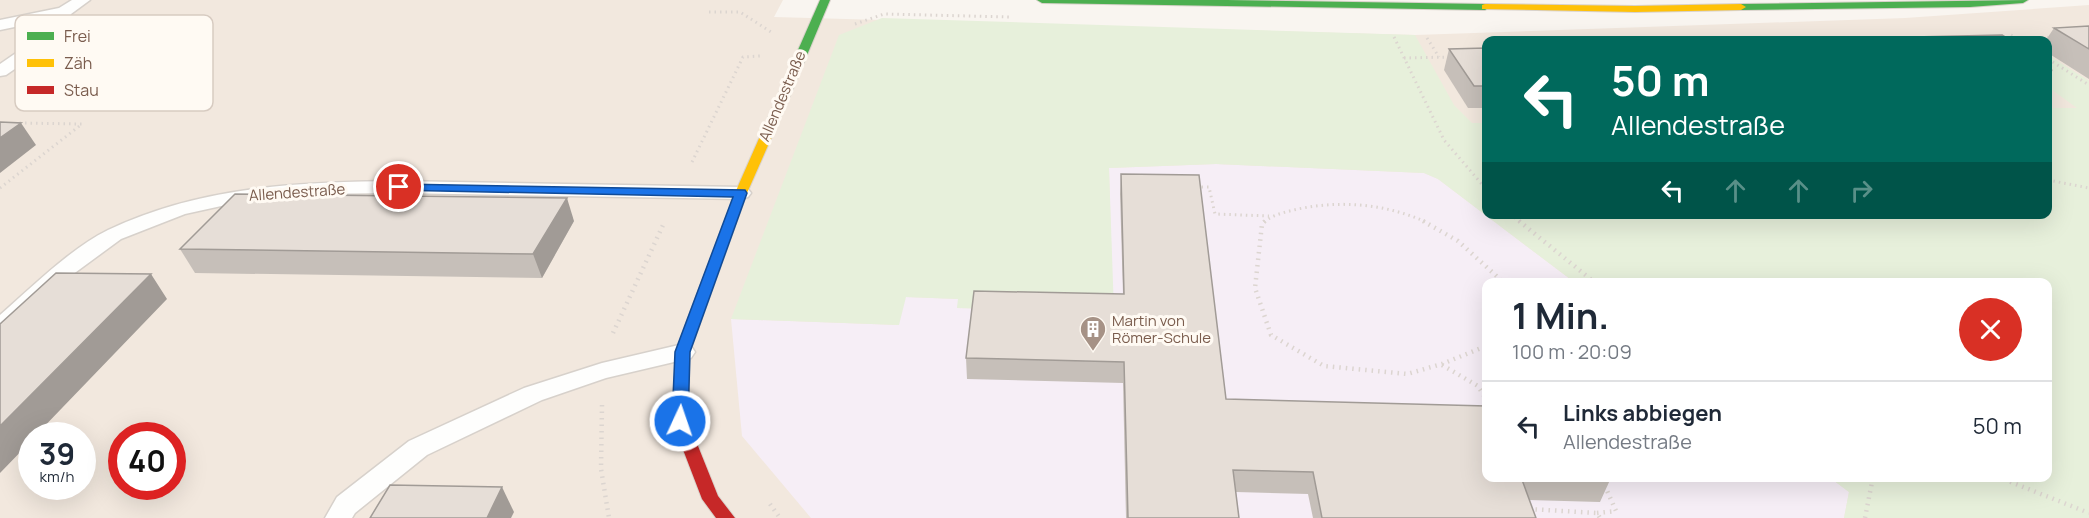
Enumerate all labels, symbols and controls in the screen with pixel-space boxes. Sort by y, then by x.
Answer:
legend [15,15,213,111]
text: Frei [64,25,91,47]
street label: Allendestraße [753,47,811,145]
text: 50 m [1611,51,1709,109]
text: Zäh [64,52,92,74]
icon: left [1512,60,1590,138]
text: Stau [64,79,99,101]
text: Allendestraße [1611,106,1785,143]
pin [373,161,424,212]
icon: arrive [382,170,415,203]
icon: left [1656,174,1689,207]
icon: ahead [1719,174,1752,207]
icon: ahead [1782,174,1815,207]
icon: right [1845,174,1878,207]
street label: Allendestraße [248,178,346,206]
text: 1 Min. [1512,291,1609,340]
button: close [1959,298,2022,361]
place label: Martin von Römer-Schule [1112,310,1211,348]
building icon: Martin von Römer-Schule [1078,314,1108,352]
text: 100 m · 20:09 [1512,338,1632,365]
position arrow [648,389,712,453]
text: Links abbiegen [1563,398,1722,428]
icon: left [1512,410,1545,443]
text: 50 m [1973,411,2022,441]
speed limit sign: 40 [108,422,186,500]
text: Allendestraße [1563,428,1692,455]
text: 39 [39,433,75,474]
text: km/h [40,466,74,487]

